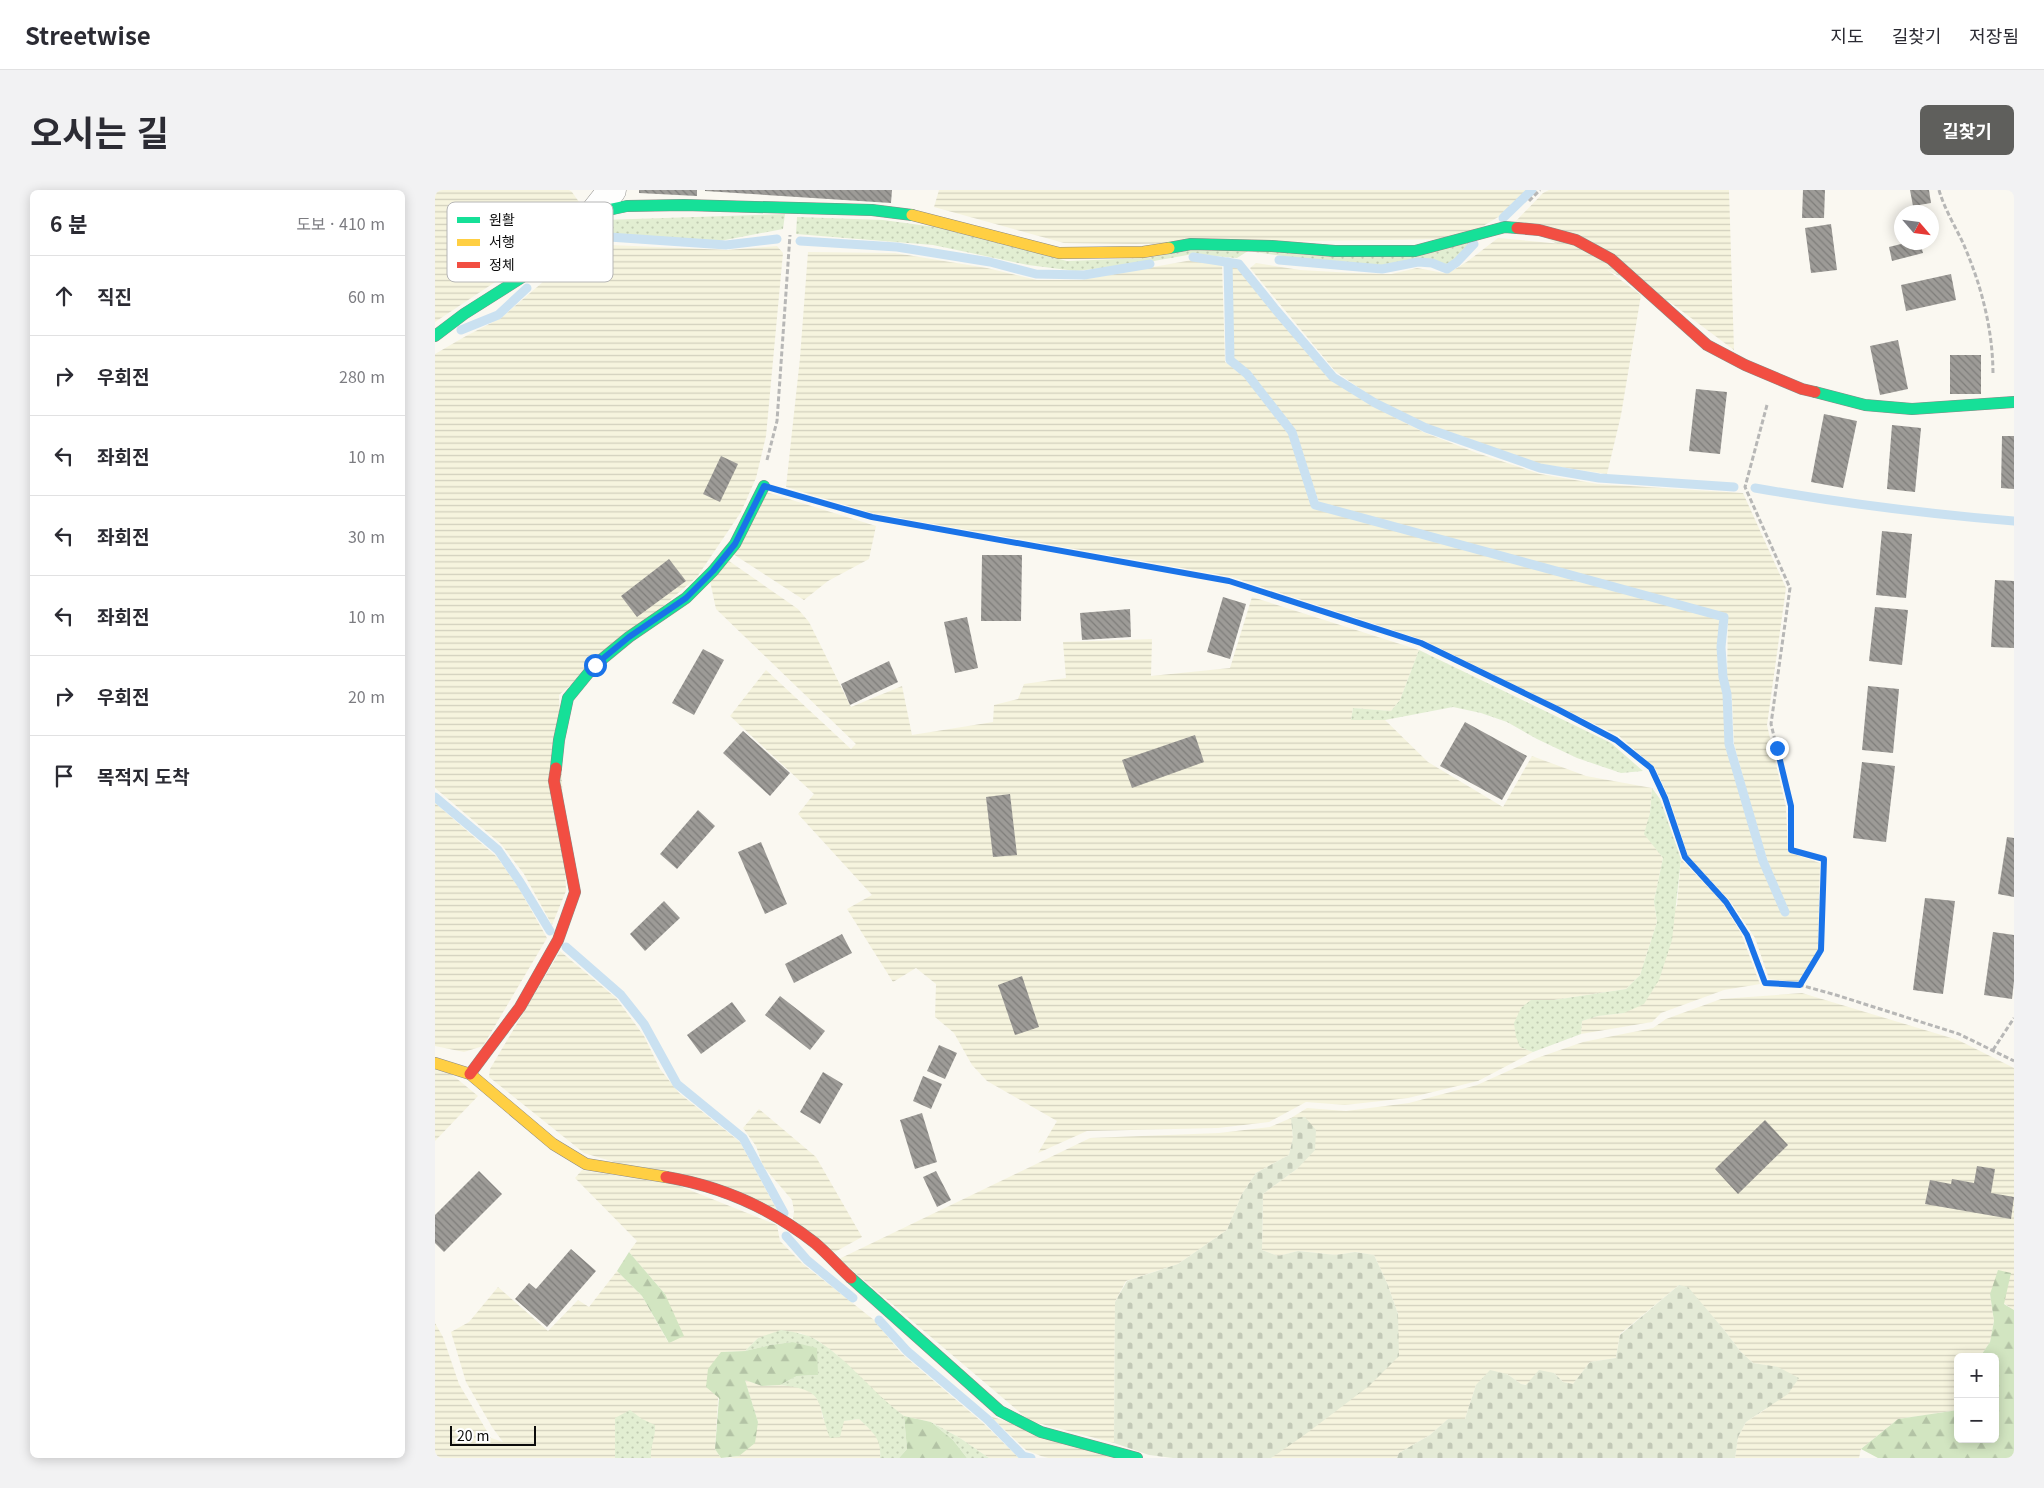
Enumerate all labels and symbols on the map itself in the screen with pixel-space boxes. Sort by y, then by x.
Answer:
legend [447,202,613,282]
north arrow [1894,205,1939,250]
text: 원활 [489,209,515,229]
text: 서행 [489,231,515,251]
text: 정체 [489,254,515,274]
route start [584,654,607,677]
route end [1766,737,1789,760]
scale bar [450,1423,536,1446]

